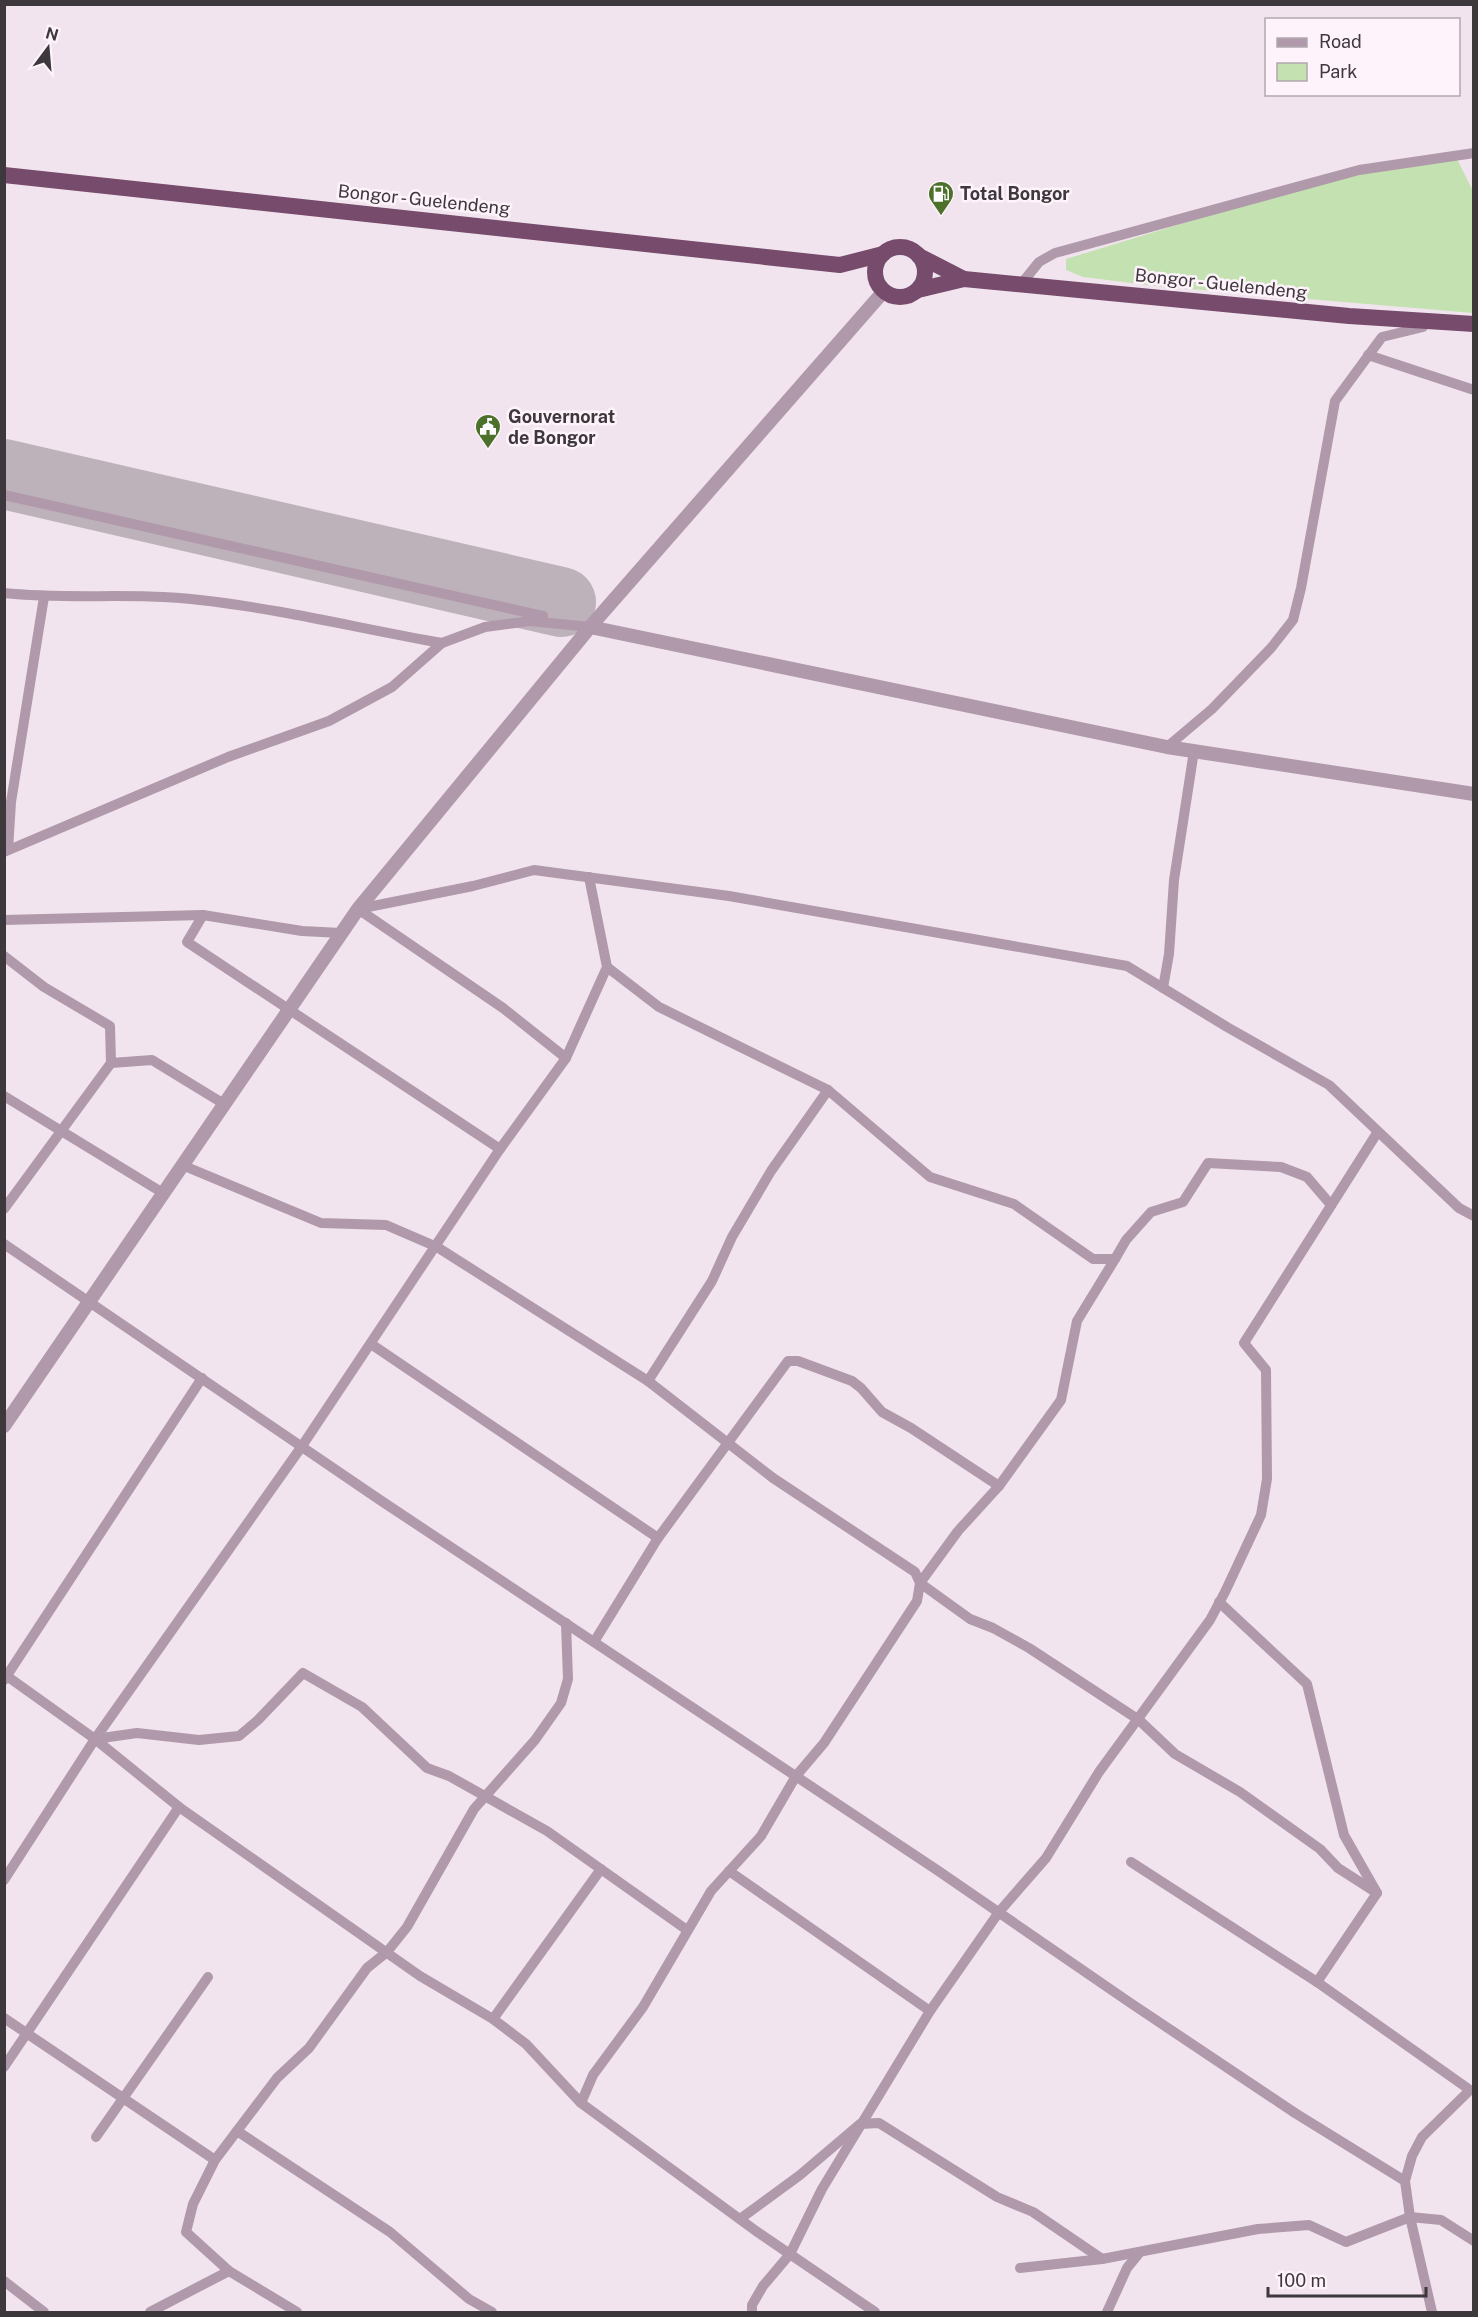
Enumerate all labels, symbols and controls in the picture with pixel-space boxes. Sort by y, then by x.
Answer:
north arrow [18,18,78,78]
legend [1265,18,1460,96]
text: N [43,23,61,45]
text: Road [1319,31,1362,52]
text: Park [1319,61,1357,82]
fuel station icon: Total Bongor [926,179,956,217]
street label: Bongor - Guelendeng [337,180,511,219]
place label: Total Bongor [960,183,1070,204]
street label: Bongor - Guelendeng [1134,264,1308,303]
place label: Gouvernorat de Bongor [508,406,615,448]
public building icon: Gouvernorat de Bongor [473,412,503,450]
scale bar [1268,2260,1426,2298]
text: 100 m [1277,2270,1326,2291]

